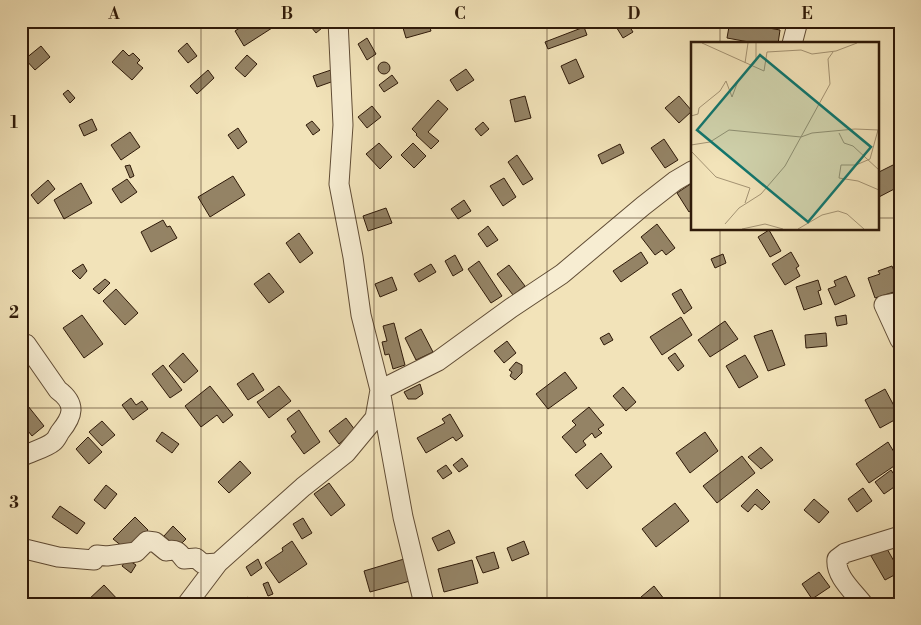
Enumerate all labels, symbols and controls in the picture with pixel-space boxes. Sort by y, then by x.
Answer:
text: A [107,4,120,24]
text: B [281,4,293,24]
text: C [454,4,466,24]
text: D [628,4,641,24]
text: E [801,4,813,24]
inset map [691,42,878,230]
text: 1 [10,113,18,133]
text: 2 [9,303,19,323]
text: 3 [9,493,19,513]

